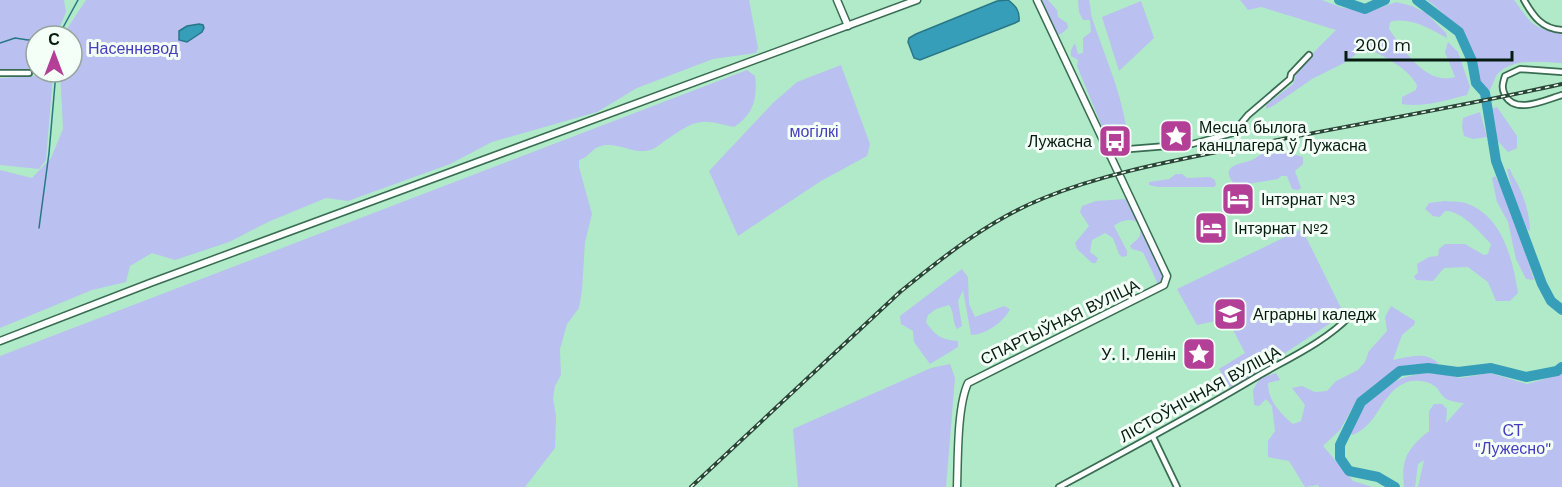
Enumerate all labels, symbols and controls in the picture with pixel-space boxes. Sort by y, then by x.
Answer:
north arrow [24,24,84,84]
scale bar [1346,24,1512,62]
text: С [48,30,60,49]
text: 200 m [1355,34,1411,55]
park label: Насенневод [88,39,179,58]
place icon: Месца былога канцлагера ў Лужасна [1158,118,1194,154]
place label: Месца былога канцлагера ў Лужасна [1199,118,1367,155]
park label: могілкі [789,122,839,141]
bus stop icon: Лужасна [1097,123,1133,159]
place label: Лужасна [1028,132,1092,151]
hotel icon: Інтэрнат №3 [1220,181,1256,217]
place label: Інтэрнат №3 [1261,190,1356,209]
hotel icon: Інтэрнат №2 [1193,210,1229,246]
place label: Інтэрнат №2 [1234,219,1329,238]
street label: СПАРТЫЎНАЯ ВУЛІЦА [977,274,1143,369]
school or university icon: Аграрны каледж [1212,296,1248,332]
place label: Аграрны каледж [1253,305,1376,324]
place icon: У. І. Ленін [1181,336,1217,372]
street label: ЛІСТОЎНІЧНАЯ ВУЛІЦА [1116,341,1284,446]
place label: У. І. Ленін [1101,345,1176,364]
park label: СТ "Лужесно" [1474,421,1552,458]

